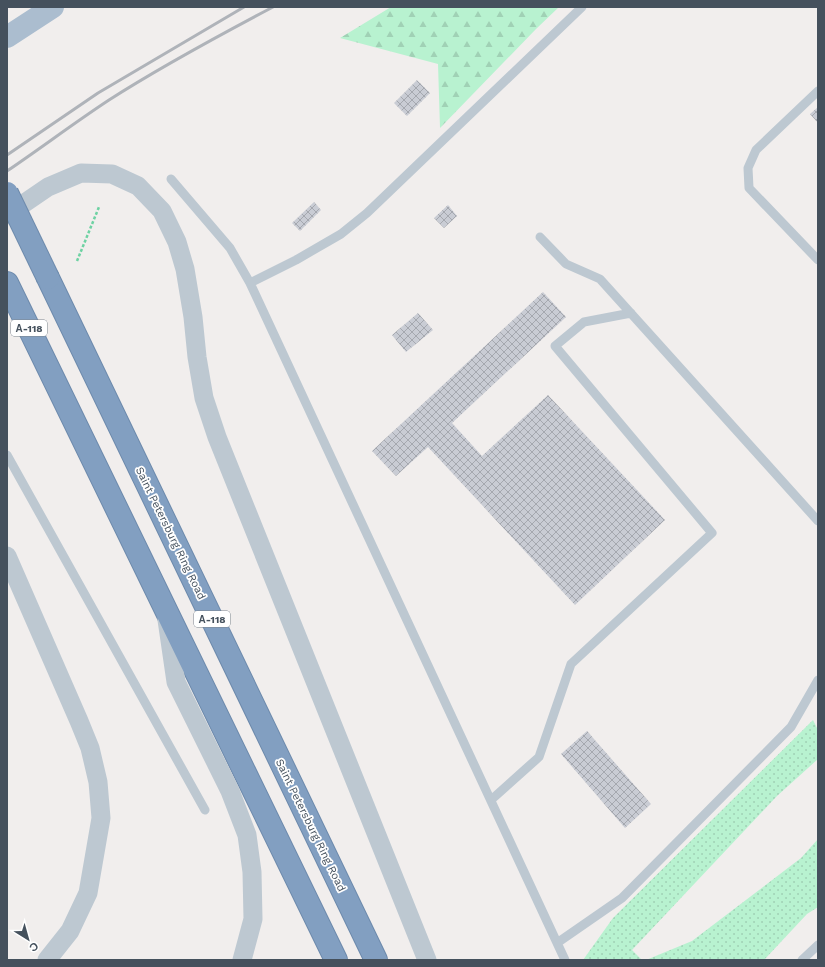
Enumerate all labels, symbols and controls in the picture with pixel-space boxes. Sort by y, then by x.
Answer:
road number: А-118 [11,320,47,336]
street label: Saint Petersburg Ring Road [133,465,208,602]
road number: А-118 [194,611,230,627]
street label: Saint Petersburg Ring Road [273,757,348,894]
north arrow [8,919,48,959]
text: С [27,939,41,954]

